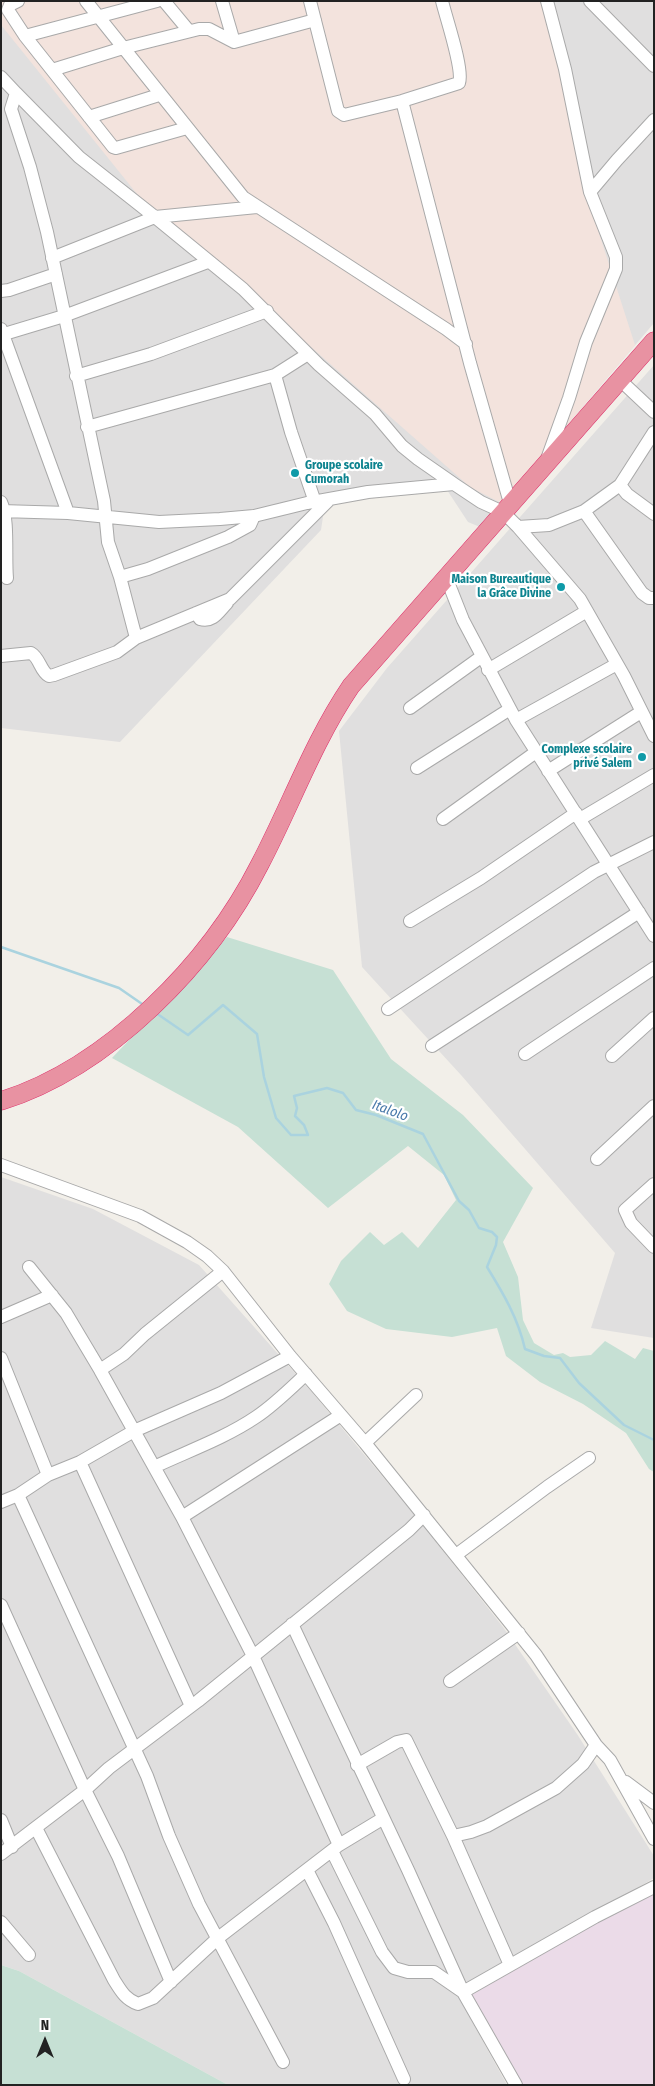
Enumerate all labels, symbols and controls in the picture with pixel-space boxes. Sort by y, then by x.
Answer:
place label: Groupe scolaire Cumorah [305,459,383,487]
marker: Groupe scolaire Cumorah [289,467,301,479]
place label: Maison Bureautique la Grâce Divine [451,573,551,601]
marker: Maison Bureautique la Grâce Divine [555,581,567,593]
place label: Complexe scolaire privé Salem [542,743,632,771]
marker: Complexe scolaire privé Salem [636,751,648,763]
water label: Italolo [370,1097,410,1125]
north arrow [20,2016,70,2066]
text: N [41,2017,49,2034]

